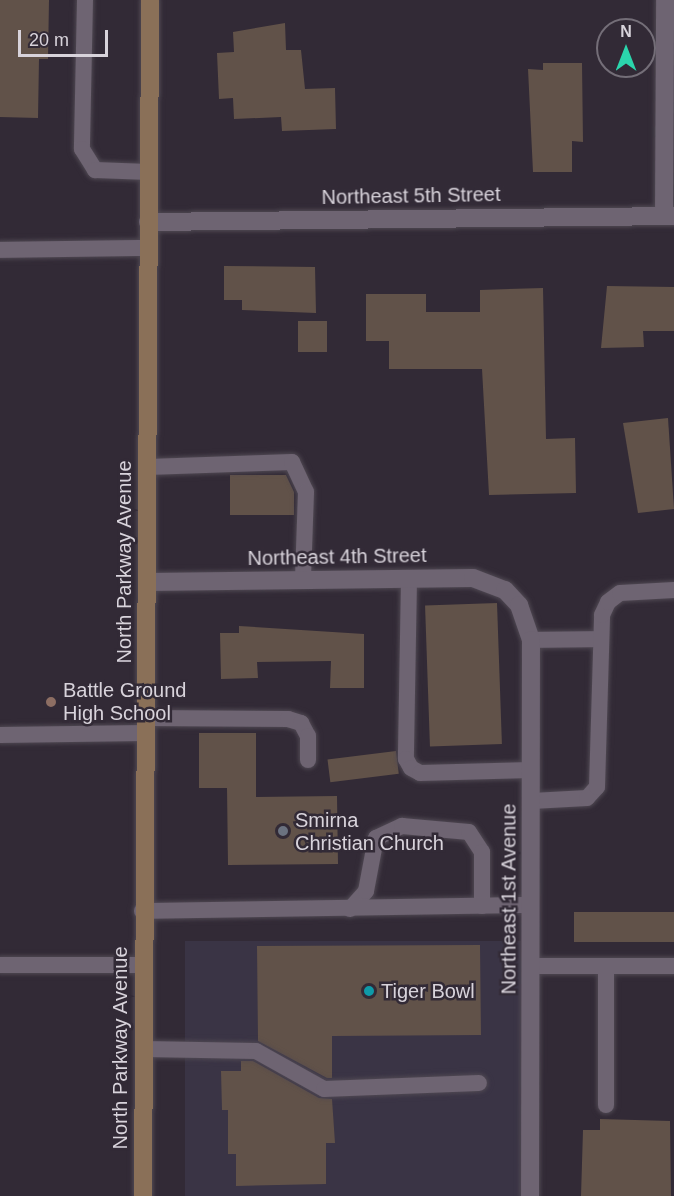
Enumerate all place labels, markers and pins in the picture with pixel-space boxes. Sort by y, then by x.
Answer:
place label: Battle Ground High School [63,678,186,725]
marker: Battle Ground High School [44,695,58,709]
place label: Smirna Christian Church [295,808,444,855]
marker: Smirna Christian Church [276,824,290,838]
place label: Tiger Bowl [381,979,475,1003]
marker: Tiger Bowl [362,984,376,998]

